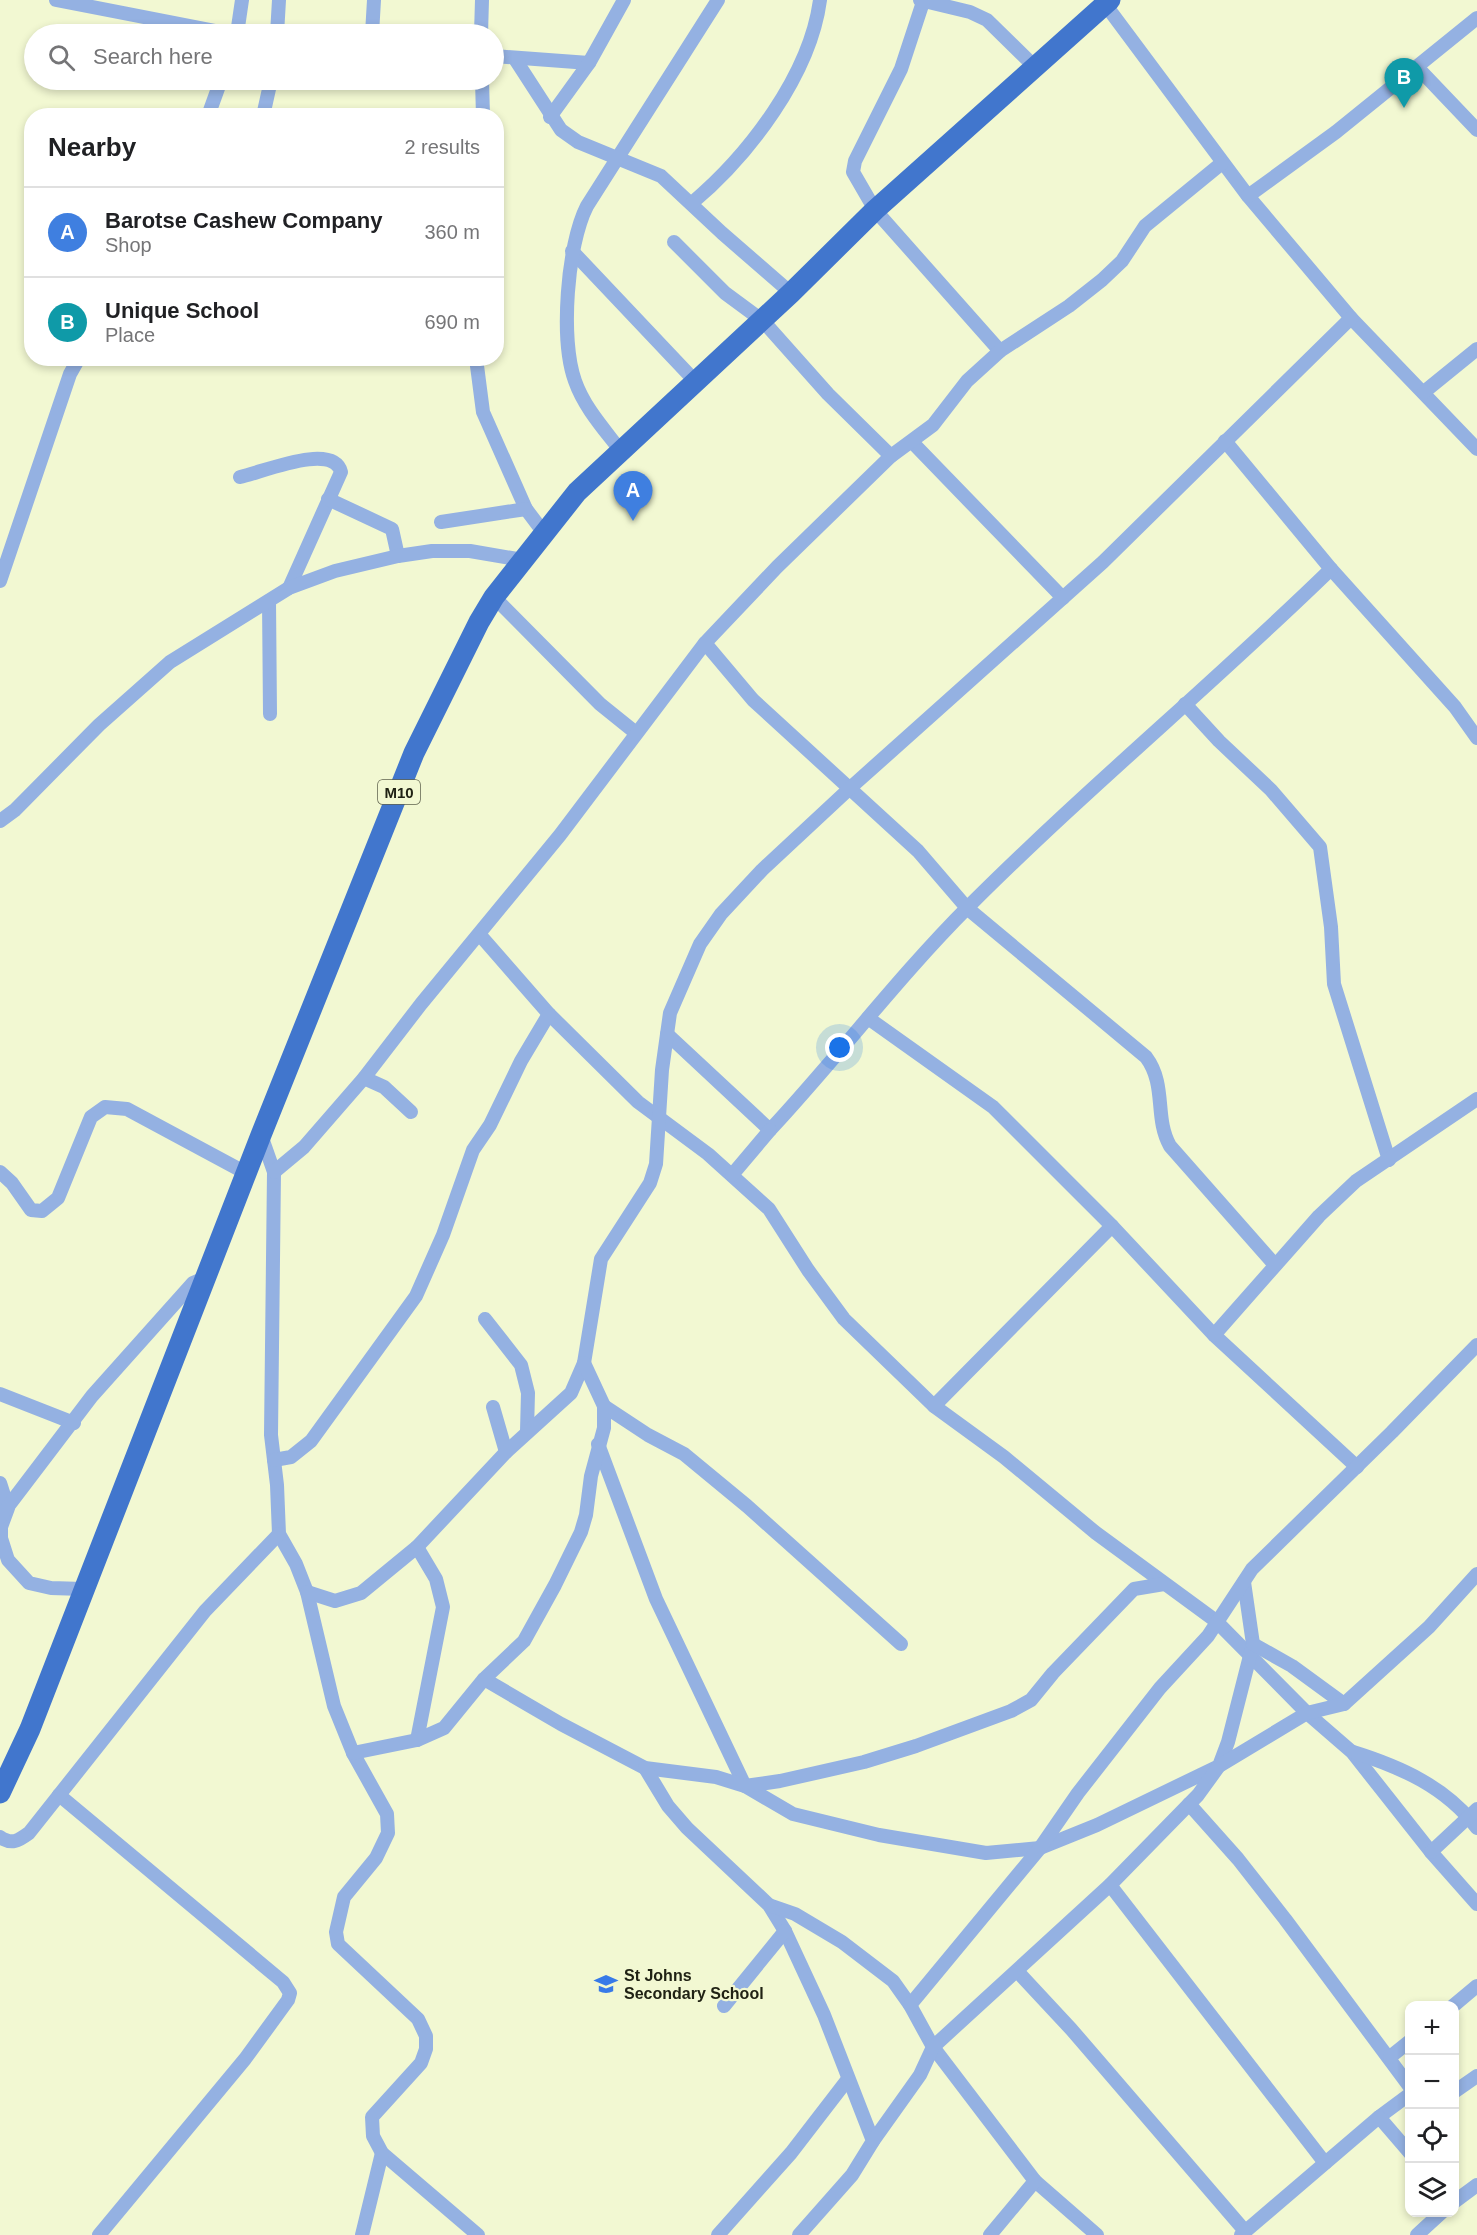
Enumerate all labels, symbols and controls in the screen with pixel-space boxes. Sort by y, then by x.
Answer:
search box [24,24,504,90]
icon: search [45,41,78,74]
text: Search here [93,44,213,69]
pin: B [1384,58,1424,108]
text: Nearby [48,132,136,162]
text: 2 results [404,136,480,158]
text: Barotse Cashew Company [105,208,383,233]
text: A [60,221,75,243]
text: 360 m [424,221,480,243]
text: Shop [105,234,152,256]
text: Unique School [105,298,259,323]
text: B [60,311,75,333]
text: 690 m [424,311,480,333]
text: Place [105,324,155,346]
pin: A [614,472,652,521]
road number: M10 [378,780,420,804]
your location [825,1033,854,1062]
place label: St Johns Secondary School [624,1967,764,2002]
school or university icon: St Johns Secondary School [593,1971,619,1997]
map controls [1405,2001,1459,2217]
button: + [1405,2001,1459,2055]
button: − [1405,2055,1459,2109]
button: locate [1405,2109,1459,2163]
button: layers [1405,2163,1459,2217]

